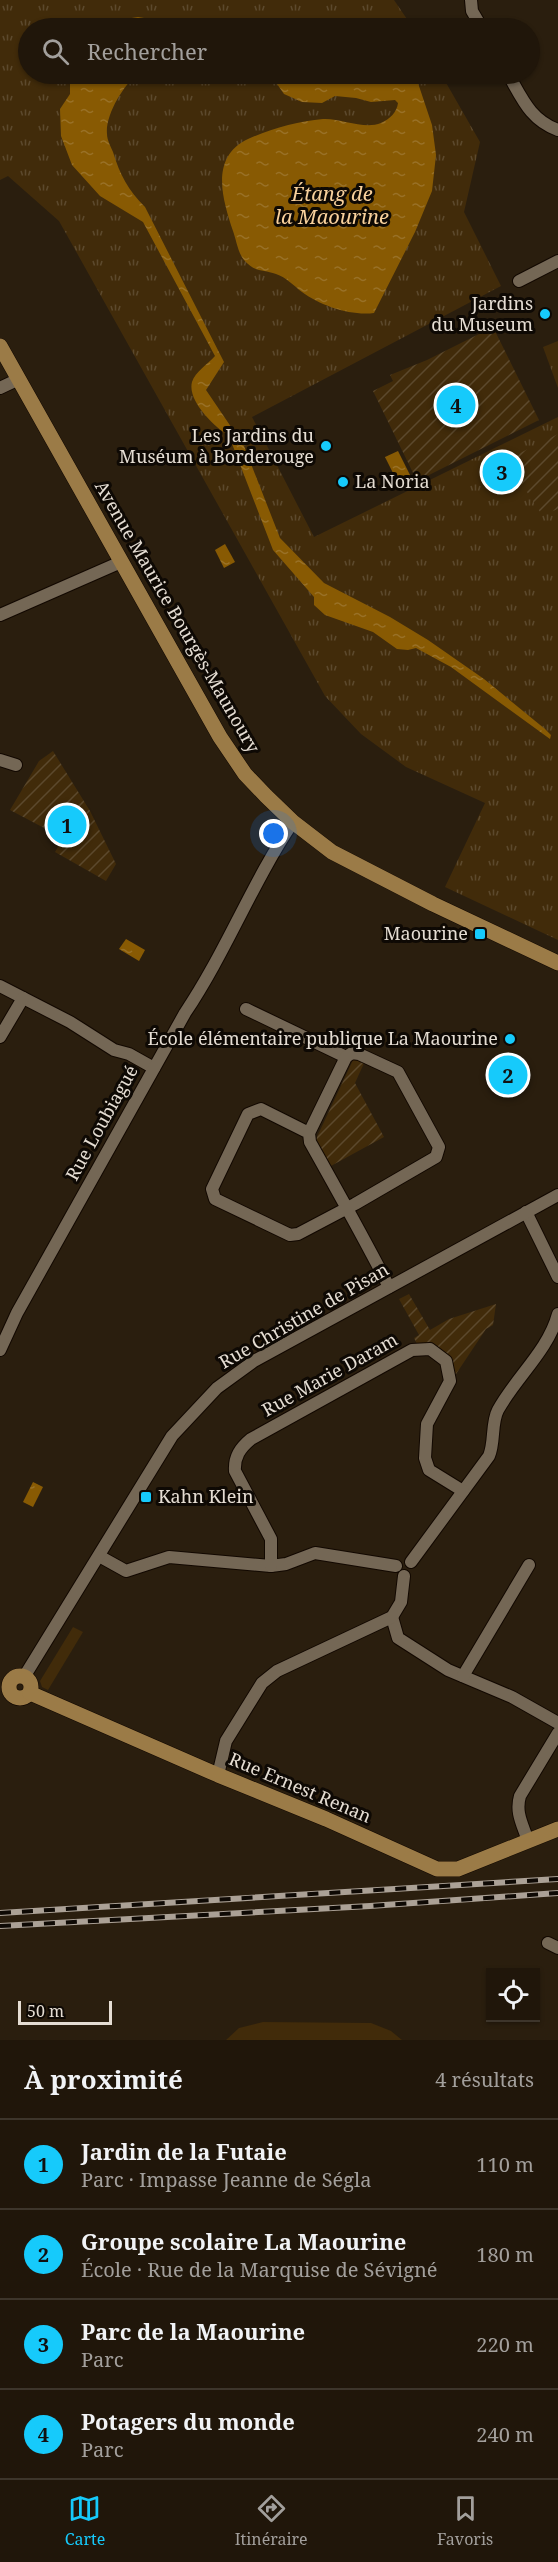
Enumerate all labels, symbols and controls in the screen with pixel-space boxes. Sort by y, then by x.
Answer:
search box [18,18,540,84]
icon: search [39,35,72,68]
text: Rechercher [87,36,207,66]
water label: Étang de la Maourine [275,180,389,230]
place label: Jardins du Museum [431,291,533,336]
marker: Jardins du Museum [538,307,552,321]
pin: 4 [436,382,476,428]
place label: Les Jardins du Muséum à Borderouge [119,423,315,468]
marker: Les Jardins du Muséum à Borderouge [319,439,333,453]
pin: 3 [482,450,522,494]
place label: La Noria [355,469,430,493]
marker: La Noria [336,475,350,489]
street label: Avenue Maurice Bourgès-Maunoury [90,476,266,758]
pin: 1 [48,802,86,848]
your location [259,819,288,848]
place label: Maourine [384,921,468,945]
marker: Maourine [473,927,487,941]
place label: École élémentaire publique La Maourine [148,1026,498,1050]
marker: École élémentaire publique La Maourine [503,1032,517,1046]
pin: 2 [488,1052,528,1098]
street label: Rue Loubiagué [60,1061,143,1184]
street label: Rue Christine de Pisan [214,1256,393,1374]
street label: Rue Marie Daram [257,1327,402,1421]
place label: Kahn Klein [158,1484,254,1508]
marker: Kahn Klein [139,1490,153,1504]
street label: Rue Ernest Renan [226,1746,376,1828]
map controls [486,1968,540,2022]
button: locate [486,1968,540,2022]
scale bar [18,1998,112,2026]
text: 50 m [27,2000,64,2022]
text: À proximité [24,2061,183,2097]
text: 4 résultats [435,2066,534,2093]
text: Jardin de la Futaie [81,2136,287,2166]
text: 1 [38,2151,49,2178]
text: 110 m [476,2151,534,2178]
text: Parc · Impasse Jeanne de Ségla [81,2166,372,2193]
text: Groupe scolaire La Maourine [81,2226,406,2256]
text: 2 [38,2241,49,2268]
text: 180 m [476,2241,534,2268]
text: École · Rue de la Marquise de Sévigné [81,2256,438,2283]
text: Parc de la Maourine [81,2316,305,2346]
text: 3 [38,2331,49,2358]
text: 220 m [476,2331,534,2358]
text: Parc [81,2346,124,2373]
text: Potagers du monde [81,2406,295,2436]
text: 4 [38,2421,49,2448]
text: 240 m [476,2421,534,2448]
text: Parc [81,2436,124,2463]
tab: Carte [65,2492,105,2550]
tab: Itinéraire [235,2492,308,2550]
tab: Favoris [437,2492,493,2550]

